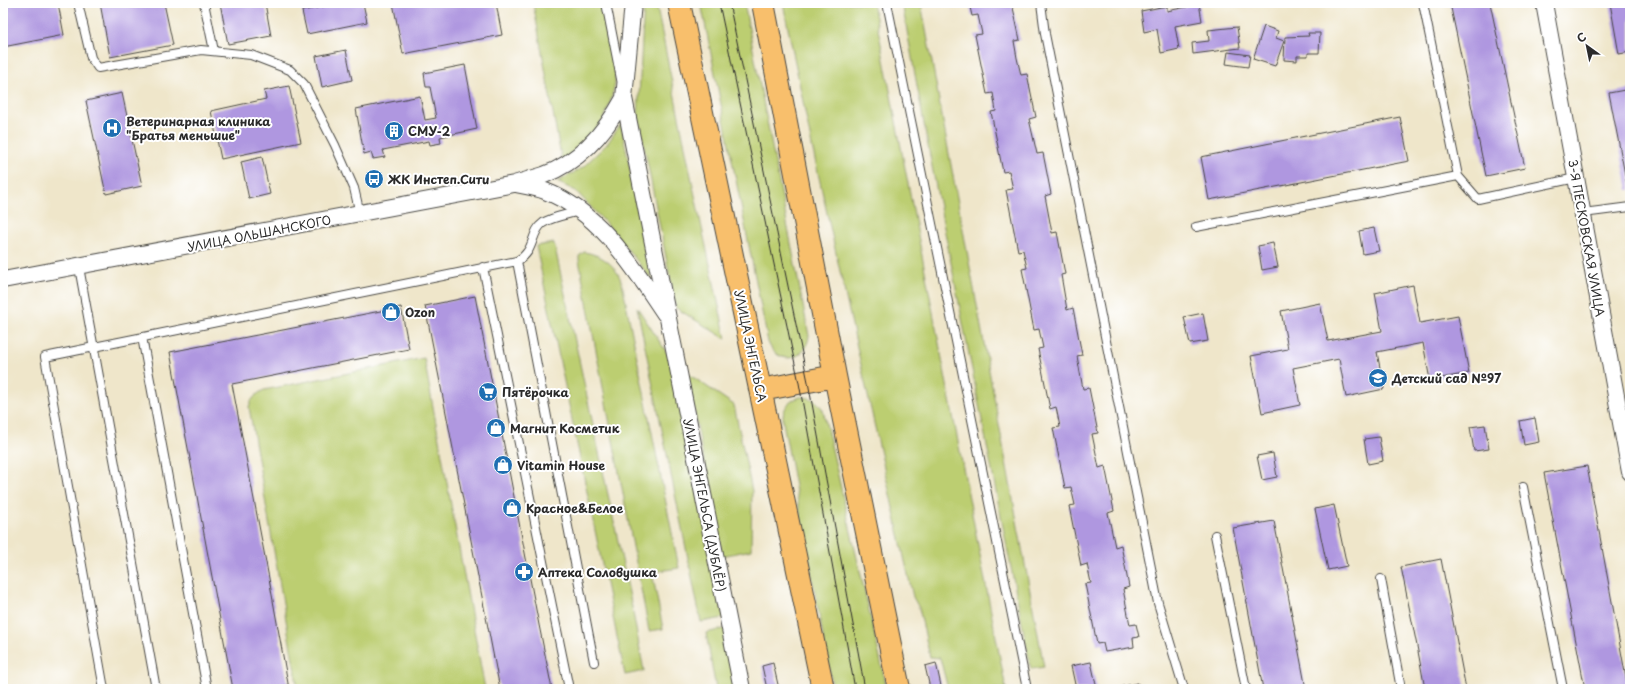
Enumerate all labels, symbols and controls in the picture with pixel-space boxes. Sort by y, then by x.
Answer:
north arrow [1567,26,1607,66]
text: С [1573,28,1589,47]
place label: Ветеринарная клиника "Братья меньшие" [126,112,271,144]
hospital icon: Ветеринарная клиника "Братья меньшие" [101,117,123,139]
building icon: СМУ-2 [383,120,405,142]
place label: СМУ-2 [408,122,451,140]
street label: 3-Я ПЕСКОВСКАЯ УЛИЦА [1564,158,1610,318]
bus stop icon: ЖК Инстеп.Сити [363,168,385,190]
place label: ЖК Инстеп.Сити [387,170,490,188]
street label: УЛИЦА ОЛЬШАНСКОГО [185,210,333,256]
street label: УЛИЦА ЭНГЕЛЬСА [730,288,772,404]
shop icon: Ozon [380,301,402,323]
place label: Ozon [405,303,435,321]
school or university icon: Детский сад №97 [1367,367,1389,389]
place label: Детский сад №97 [1391,369,1501,387]
supermarket icon: Пятёрочка [477,381,499,403]
place label: Пятёрочка [502,383,569,401]
shop icon: Магнит Косметик [485,417,507,439]
street label: УЛИЦА ЭНГЕЛЬСА (ДУБЛЁР) [679,417,731,593]
place label: Магнит Косметик [510,419,620,437]
shop icon: Vitamin House [492,454,514,476]
place label: Vitamin House [517,456,605,474]
shop icon: Красное&Белое [501,497,523,519]
place label: Красное&Белое [526,499,623,517]
pharmacy icon: Аптека Соловушка [513,561,535,583]
place label: Аптека Соловушка [538,563,658,581]

